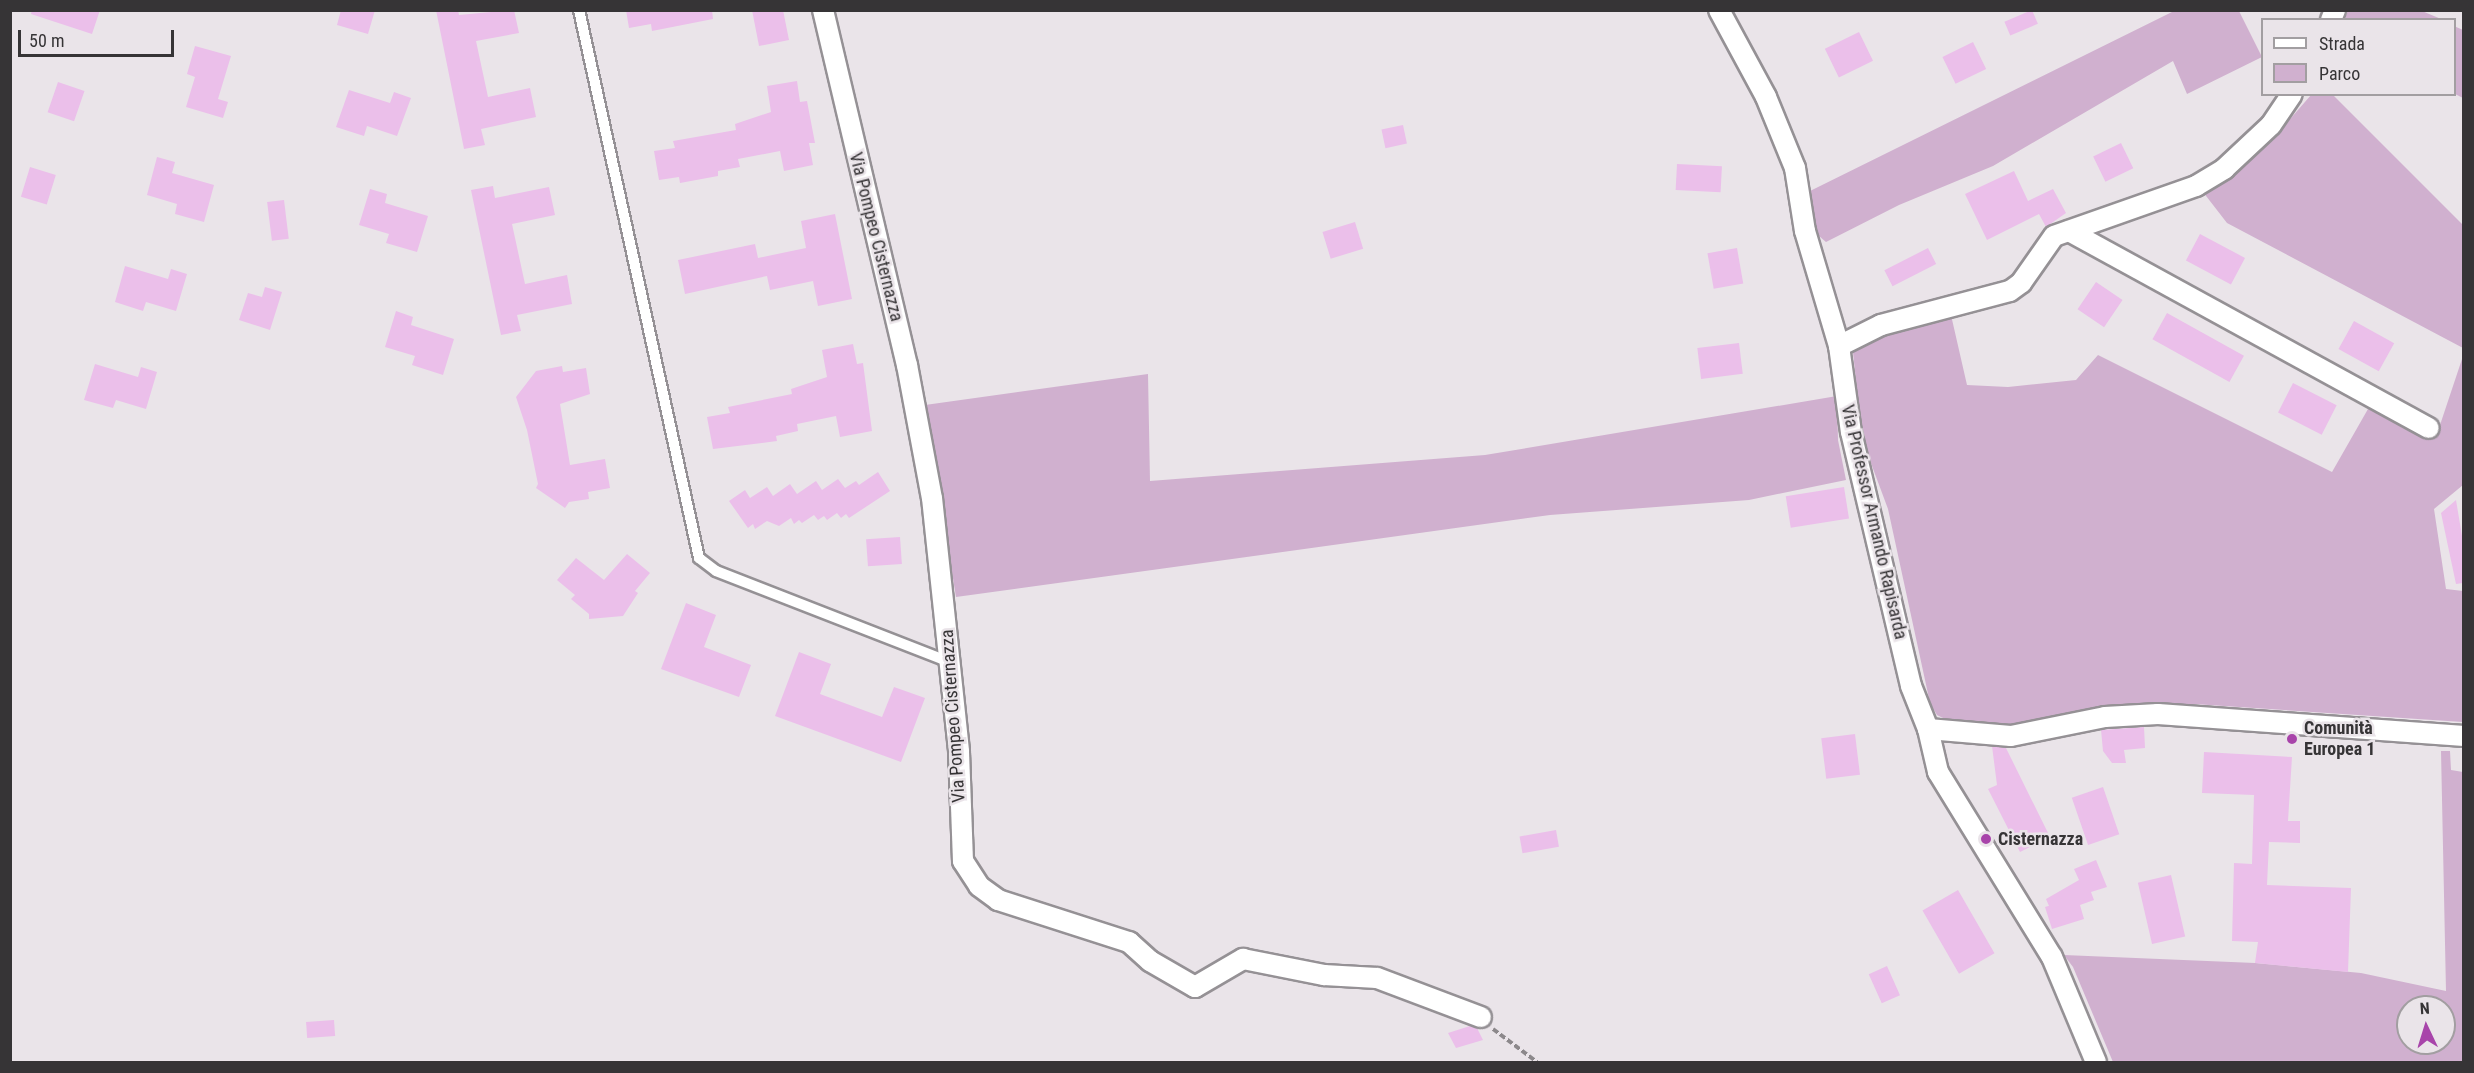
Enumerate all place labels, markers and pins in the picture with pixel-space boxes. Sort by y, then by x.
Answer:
place label: Comunità Europea 1 [2304,718,2375,760]
marker: Comunità Europea 1 [2285,732,2299,746]
place label: Cisternazza [1998,828,2083,850]
marker: Cisternazza [1979,832,1993,846]

